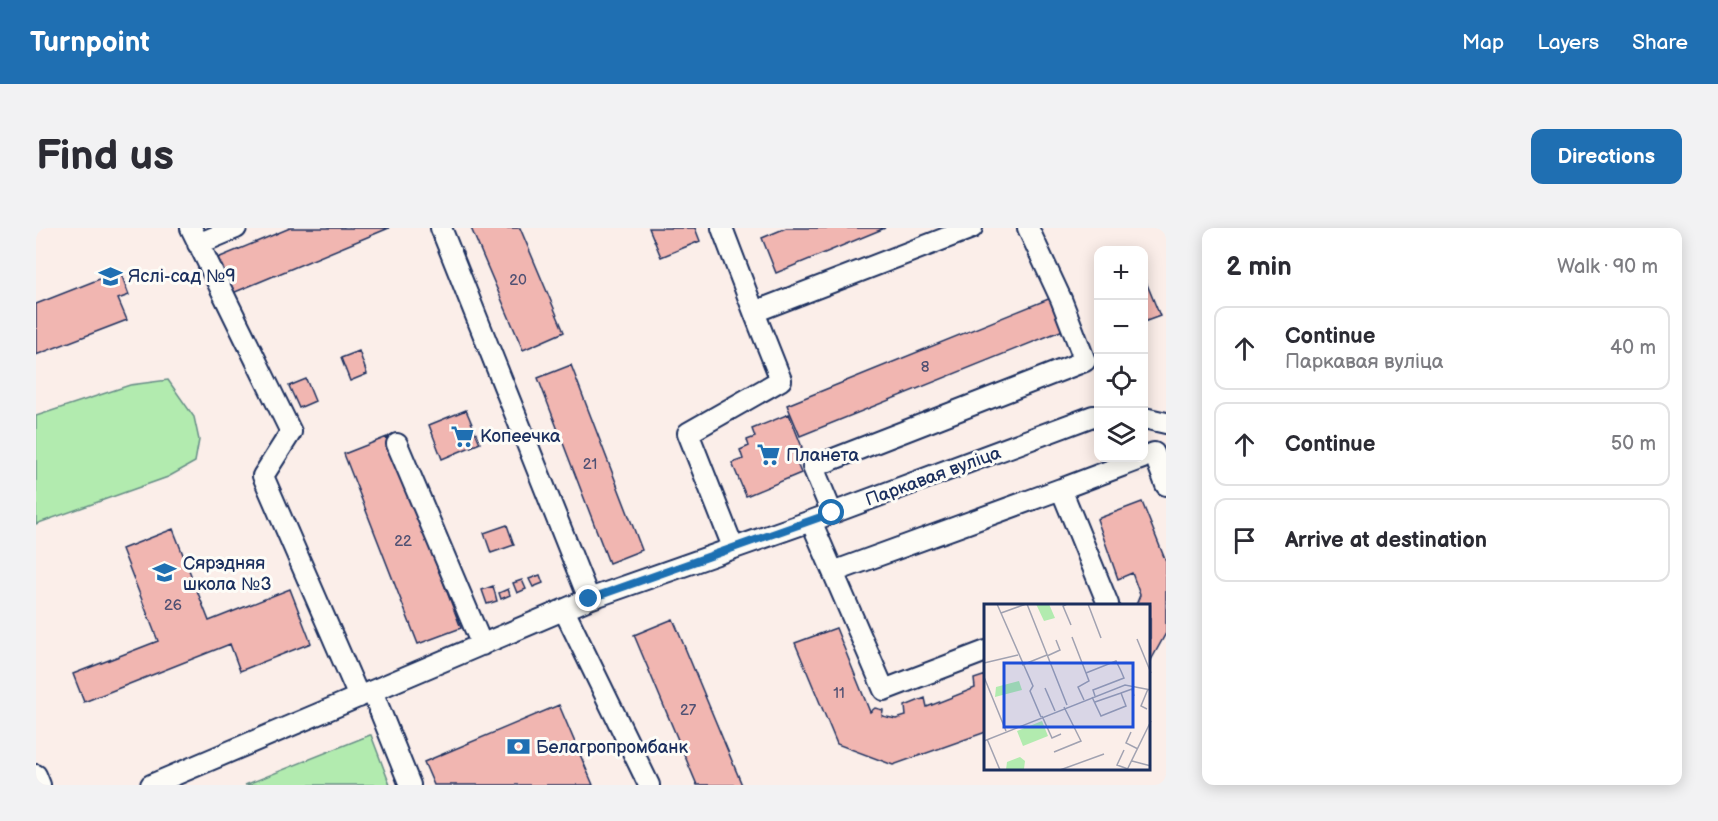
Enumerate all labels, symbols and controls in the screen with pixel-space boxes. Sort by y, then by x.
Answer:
text: Turnpoint [30,26,150,59]
text: Map [1462,30,1504,55]
text: Layers [1537,30,1599,55]
text: Share [1632,30,1688,55]
button: Directions [1531,129,1682,184]
text: Find us [36,131,174,182]
map controls [1094,246,1148,462]
button: + [1094,246,1148,300]
text: 2 min [1226,252,1292,283]
text: Walk · 90 m [1557,255,1658,279]
school or university icon: Яслі-сад №9 [97,263,123,289]
place label: Яслі-сад №9 [128,266,236,287]
house number: 20 [509,271,527,290]
button: − [1094,300,1148,354]
text: Continue [1285,323,1375,350]
icon: ahead [1228,332,1261,365]
text: 40 m [1610,336,1656,360]
text: Паркавая вуліца [1285,350,1444,374]
button: locate [1094,354,1148,408]
house number: 8 [921,358,930,377]
button: layers [1094,408,1148,462]
supermarket icon: Копеечка [449,423,475,449]
place label: Копеечка [480,426,561,447]
icon: ahead [1228,428,1261,461]
text: Continue [1285,431,1375,458]
text: 50 m [1611,432,1656,456]
supermarket icon: Планета [755,442,781,468]
street label: Паркавая вуліца [863,442,1004,511]
place label: Планета [786,445,860,466]
house number: 21 [583,455,597,474]
route start [818,499,844,525]
icon: arrive [1228,524,1261,557]
text: Arrive at destination [1285,527,1487,554]
house number: 22 [394,532,412,551]
place label: Сярэдняя школа №3 [183,553,271,595]
school or university icon: Сярэдняя школа №3 [152,560,178,586]
route end [575,585,601,611]
house number: 26 [164,596,182,615]
inset map [984,604,1151,770]
house number: 11 [833,684,845,703]
house number: 27 [680,701,697,720]
bank icon: Белагропромбанк [505,734,531,760]
place label: Белагропромбанк [536,737,688,758]

